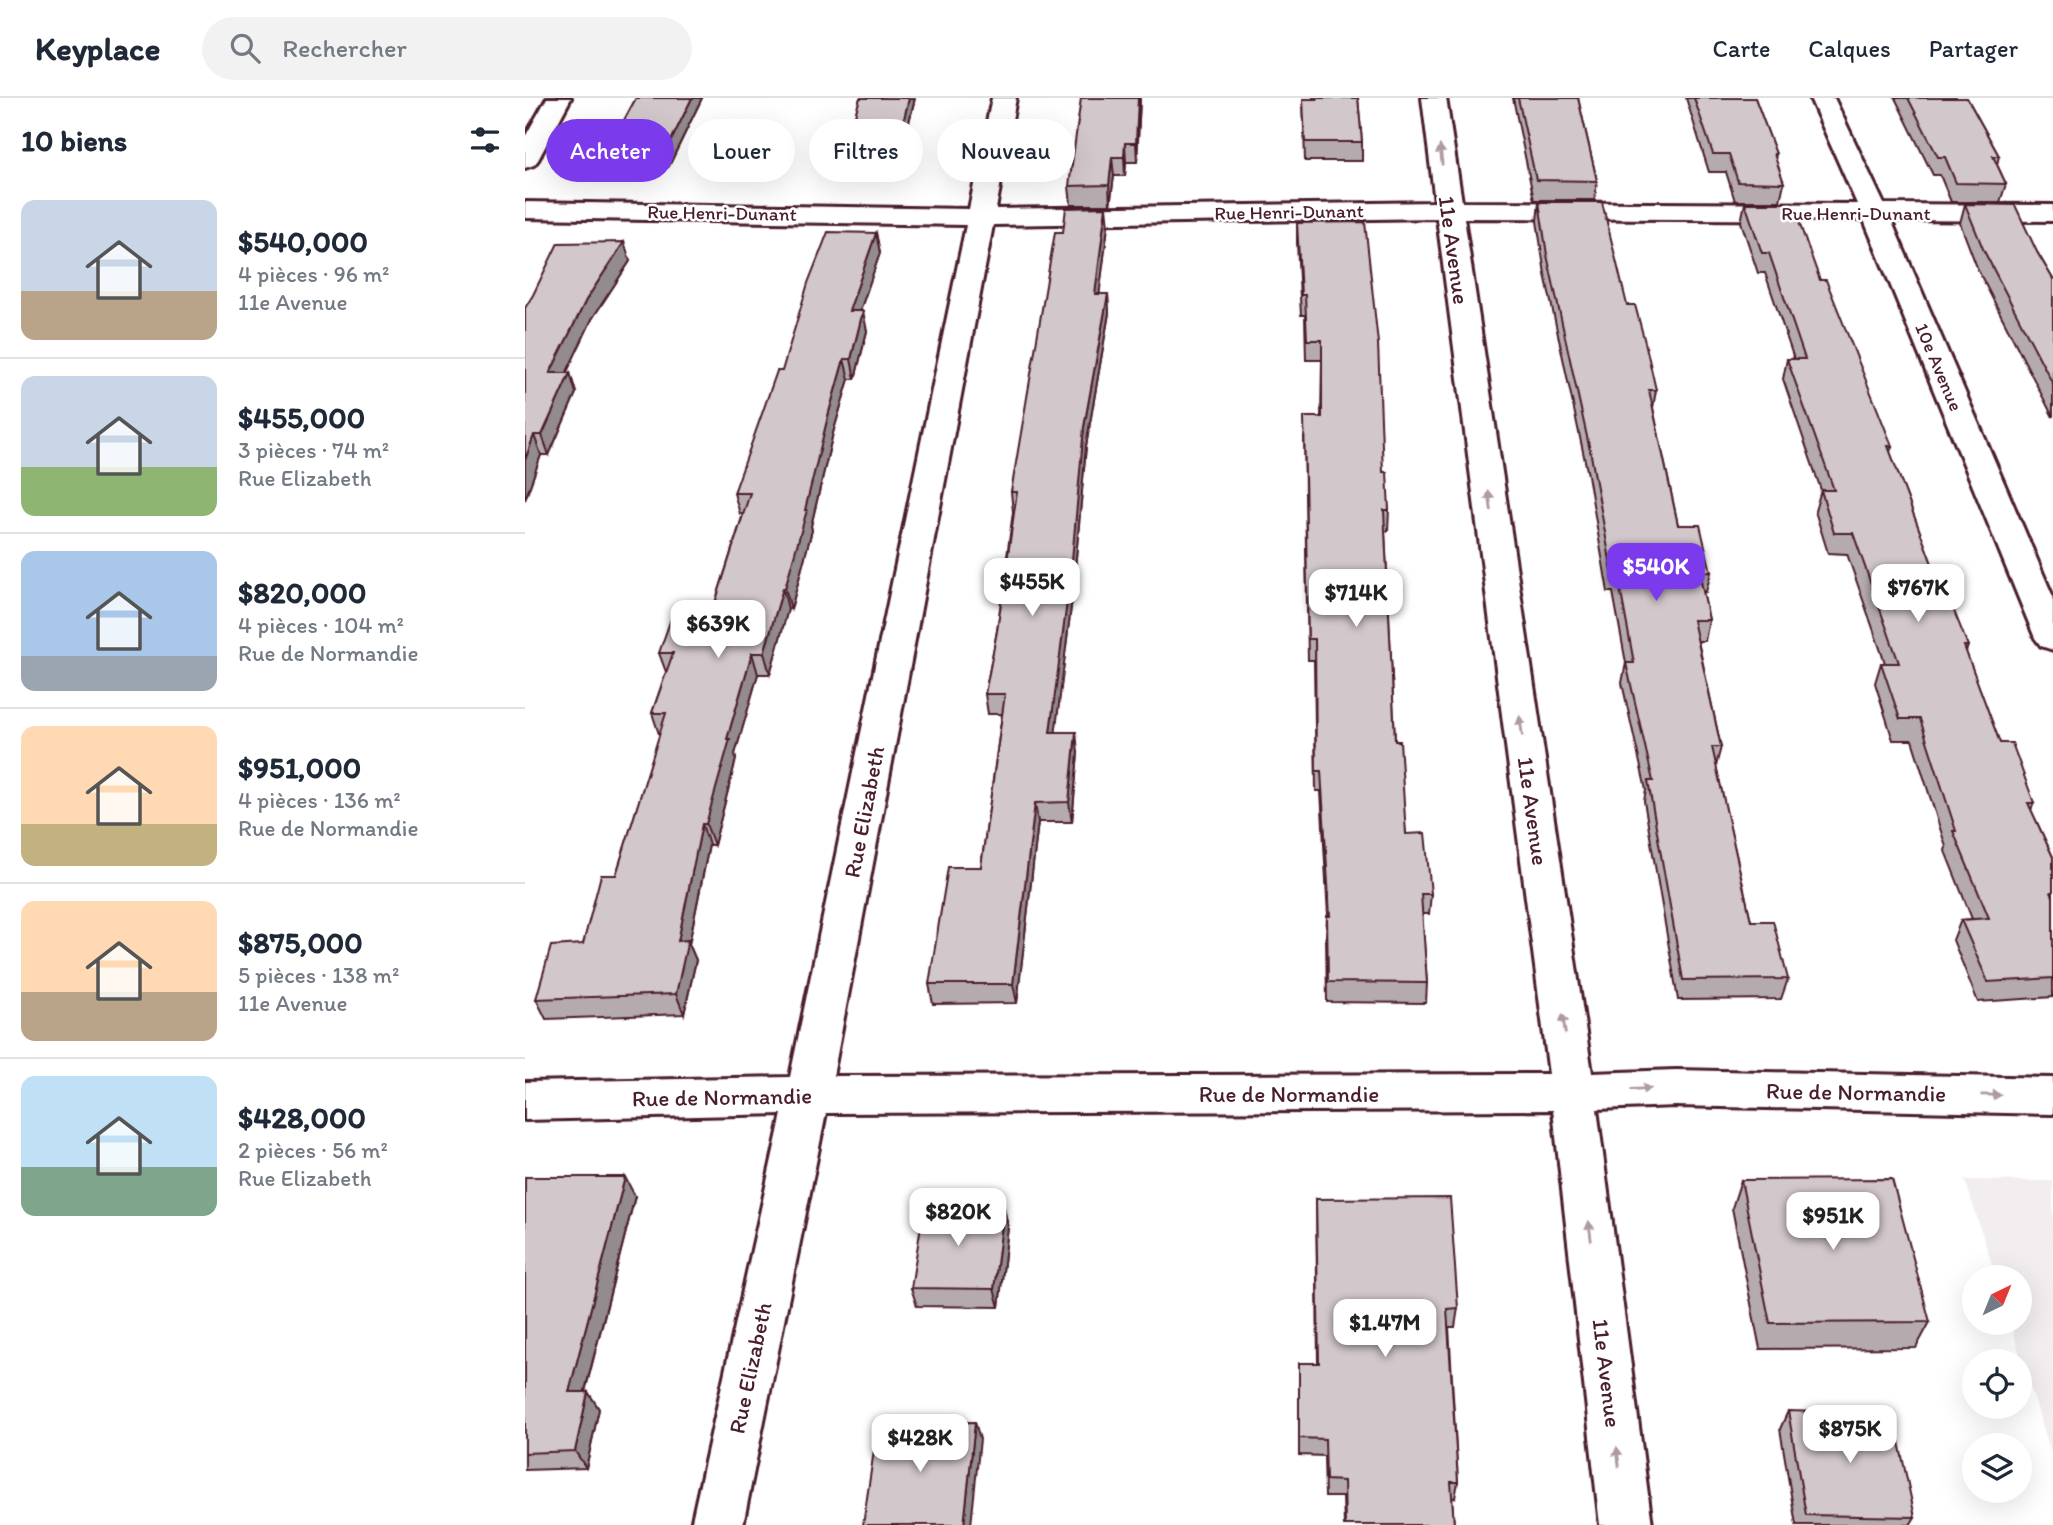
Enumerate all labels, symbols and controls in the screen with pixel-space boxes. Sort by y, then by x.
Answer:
search box [202,17,692,80]
text: Keyplace [35,29,160,68]
icon: search [226,29,264,67]
text: Rechercher [282,32,407,64]
text: Carte [1713,34,1770,63]
text: Calques [1808,34,1891,63]
text: Partager [1929,34,2018,63]
chip: Acheter [546,119,674,182]
chip: Louer [688,119,795,182]
chip: Filtres [809,119,923,182]
chip: Nouveau [937,119,1075,182]
icon: filters [466,121,504,159]
text: 10 biens [21,122,127,159]
one-way arrow [1436,143,1447,165]
street label: 11e Avenue [1433,194,1475,306]
street label: Rue Henri-Dunant [1214,199,1364,225]
street label: Rue Henri-Dunant [647,200,797,226]
street label: Rue Henri-Dunant [1781,202,1931,225]
text: $540,000 [238,223,368,260]
icon: home [77,228,161,312]
text: 4 pièces · 96 m² [238,260,390,288]
text: 11e Avenue [238,288,347,316]
street label: 10e Avenue [1910,320,1968,414]
text: $455,000 [238,399,365,436]
icon: home [77,404,161,488]
text: 3 pièces · 74 m² [238,436,389,464]
text: Rue Elizabeth [238,464,372,492]
one-way arrow [1484,490,1495,512]
pin: $540K [1607,544,1705,603]
text: $540K [1623,552,1689,580]
pin: $455K [983,559,1081,618]
pin: $767K [1869,564,1967,624]
text: $455K [1000,567,1064,595]
pin: $714K [1307,570,1405,629]
text: $767K [1887,573,1949,601]
text: $820,000 [238,574,366,611]
text: $714K [1325,578,1387,606]
icon: home [77,579,161,663]
pin: $639K [669,601,767,660]
text: $639K [686,609,750,637]
text: 4 pièces · 104 m² [238,611,404,639]
text: Rue de Normandie [238,639,418,667]
one-way arrow [1516,715,1527,737]
street label: Rue Elizabeth [838,744,891,880]
text: $951,000 [238,749,361,786]
icon: home [77,754,161,838]
street label: 11e Avenue [1512,755,1554,867]
text: 4 pièces · 136 m² [238,786,401,814]
text: Rue de Normandie [238,814,418,842]
text: $875,000 [238,924,363,961]
icon: home [77,929,161,1013]
text: 5 pièces · 138 m² [238,961,399,989]
text: 11e Avenue [238,989,347,1017]
one-way arrow [1558,1013,1569,1035]
street label: Rue de Normandie [1766,1076,1946,1108]
street label: Rue de Normandie [1199,1080,1379,1108]
street label: Rue de Normandie [632,1081,812,1113]
one-way arrow [1631,1084,1653,1095]
one-way arrow [1981,1089,2003,1100]
text: $428,000 [238,1099,366,1136]
icon: home [77,1104,161,1188]
text: 2 pièces · 56 m² [238,1136,388,1164]
text: Rue Elizabeth [238,1164,372,1192]
pin: $820K [909,1188,1007,1248]
pin: $951K [1784,1192,1882,1252]
text: $820K [925,1197,991,1225]
text: $951K [1802,1201,1864,1229]
one-way arrow [1584,1220,1595,1242]
north arrow [1962,1265,2032,1335]
map controls [1962,1265,2032,1503]
street label: Rue Elizabeth [722,1300,778,1436]
pin: $1.47M [1328,1300,1442,1359]
text: $1.47M [1349,1308,1421,1336]
street label: 11e Avenue [1586,1317,1628,1429]
button: locate [1962,1349,2032,1419]
pin: $875K [1801,1406,1899,1465]
pin: $428K [871,1414,969,1474]
text: $875K [1819,1414,1881,1442]
text: $428K [888,1423,952,1451]
button: layers [1962,1433,2032,1503]
one-way arrow [1612,1446,1623,1468]

